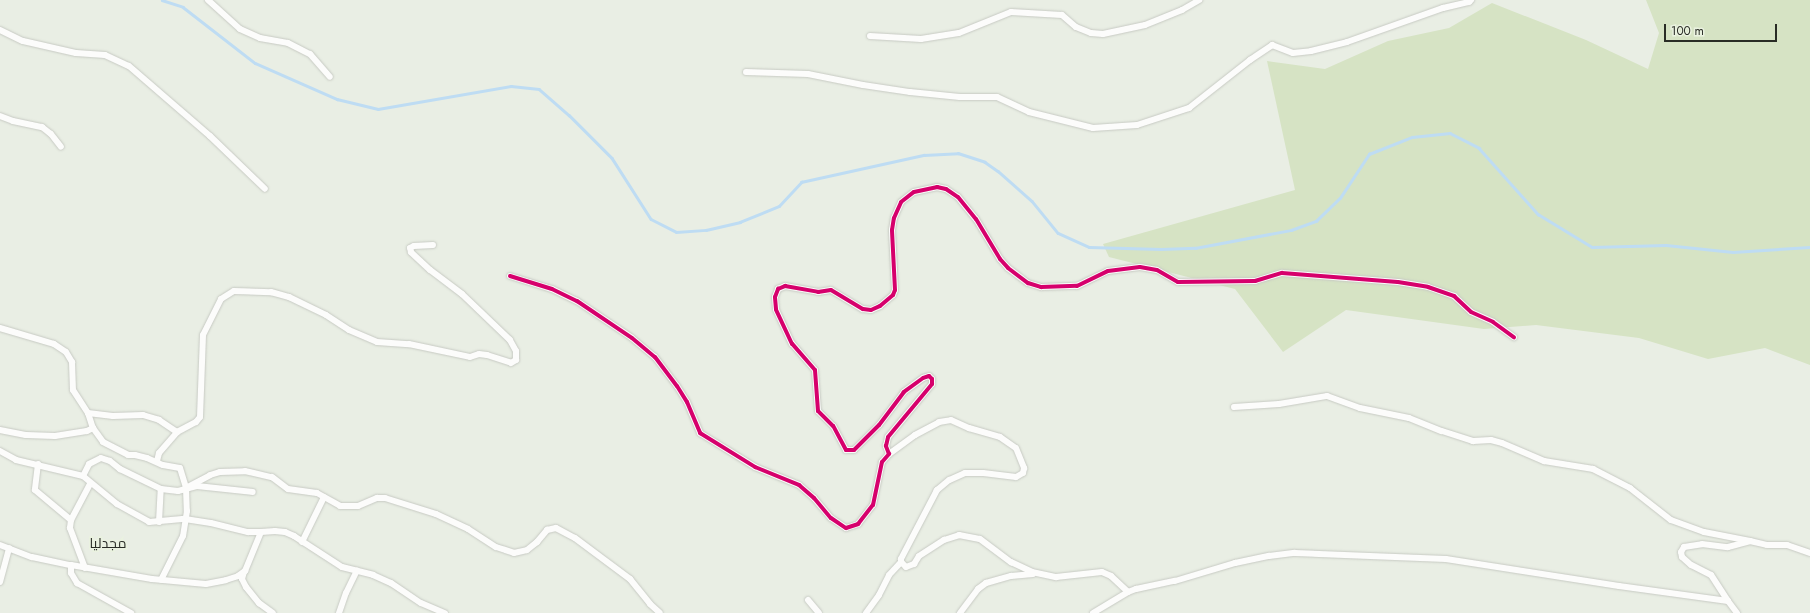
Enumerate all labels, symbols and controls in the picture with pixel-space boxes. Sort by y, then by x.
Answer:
scale bar [1666,16,1779,42]
text: 100 m [1671,22,1704,40]
district label: مجدليا [89,535,127,551]

